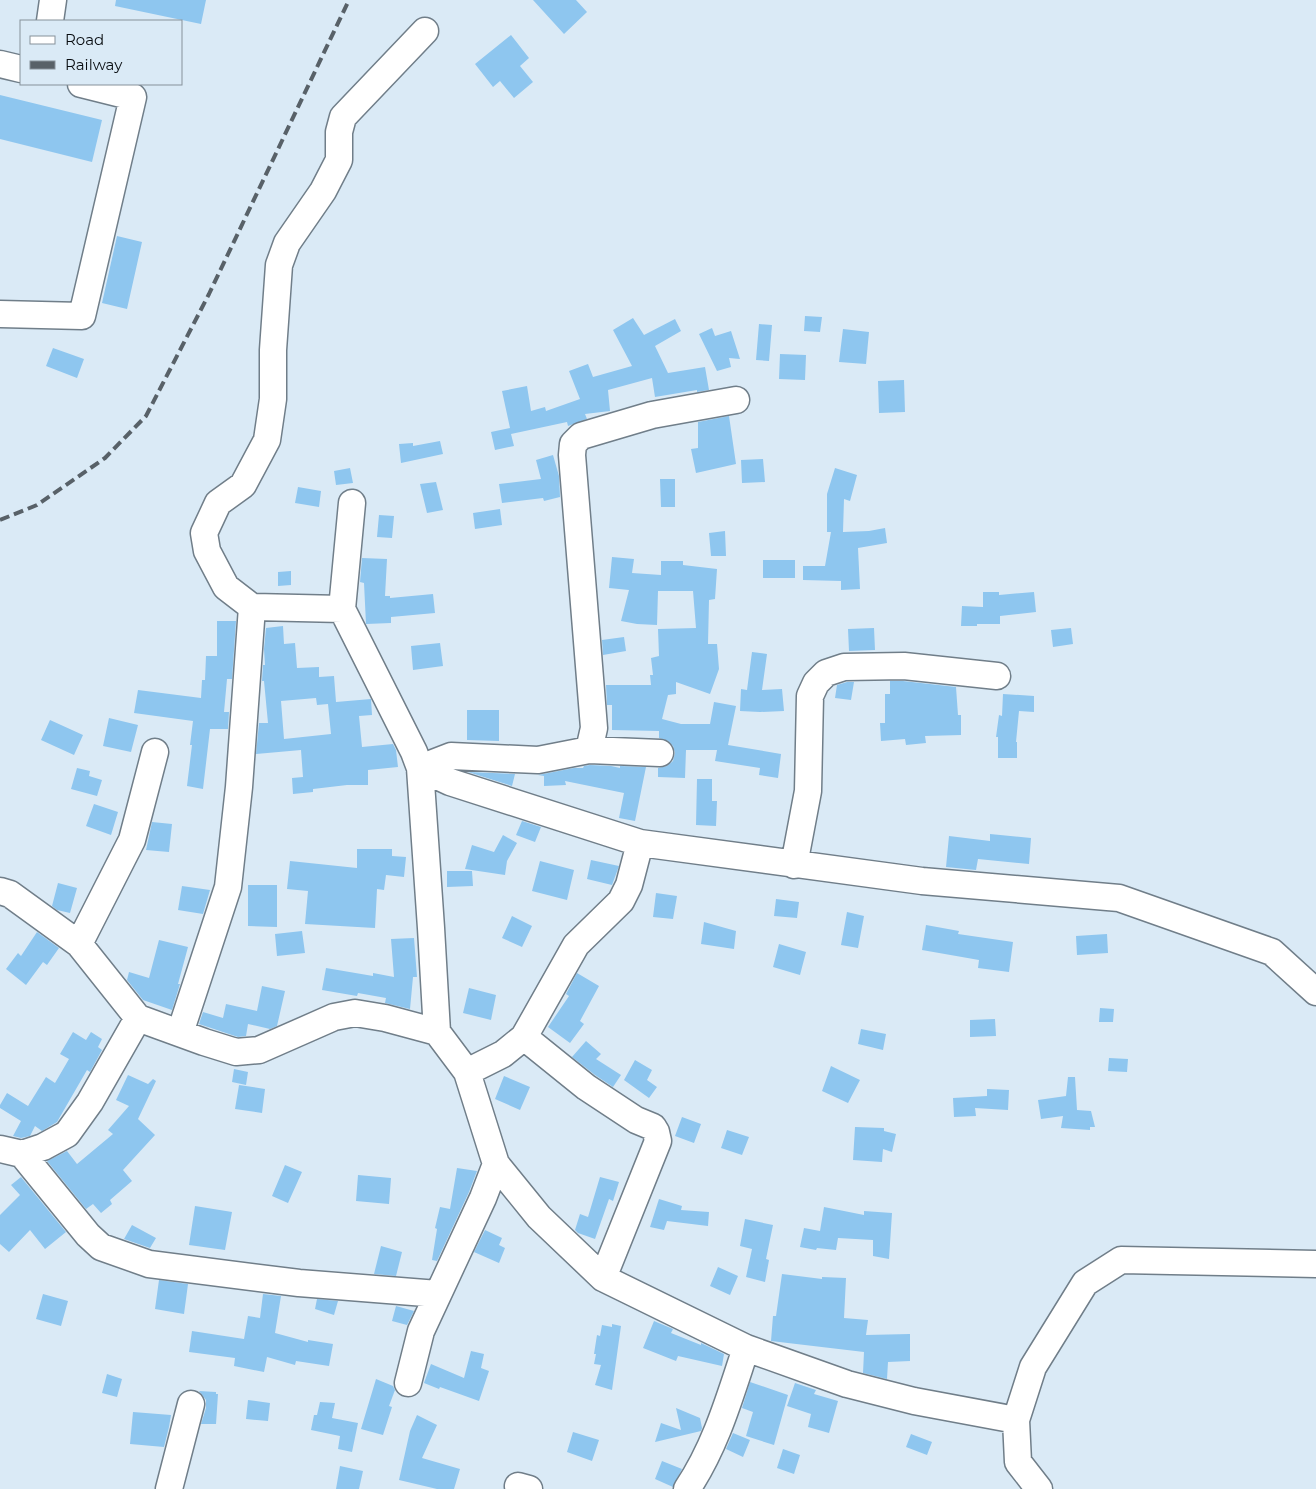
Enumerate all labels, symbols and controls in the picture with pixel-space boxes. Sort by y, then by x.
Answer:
legend [20,20,182,85]
text: Road [65,30,104,49]
text: Railway [65,55,123,74]

